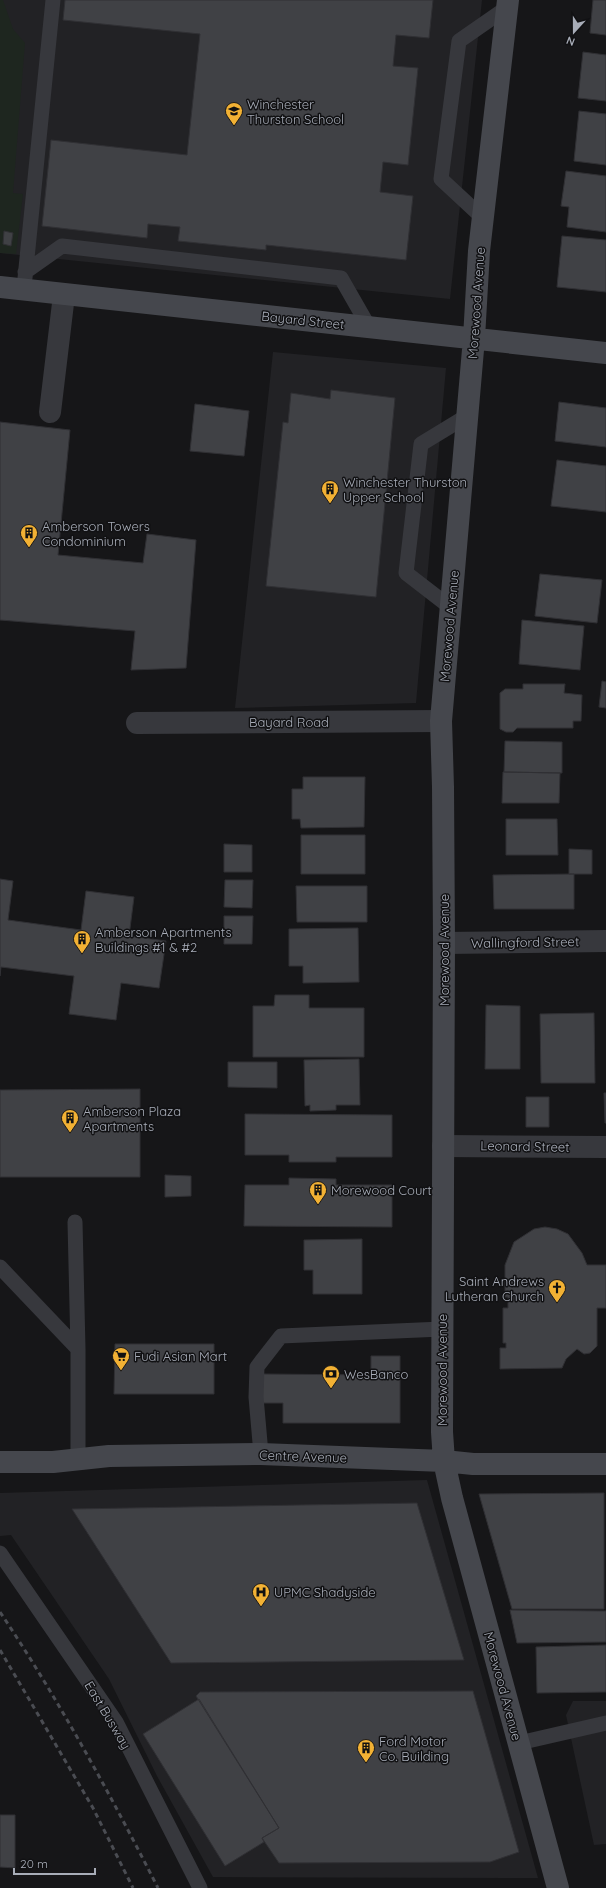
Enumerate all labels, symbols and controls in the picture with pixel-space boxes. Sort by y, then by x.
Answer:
north arrow [554,12,594,52]
text: N [564,33,577,49]
place label: Winchester Thurston School [247,96,344,127]
school or university icon: Winchester Thurston School [224,101,244,126]
street label: Morewood Avenue [464,247,488,359]
street label: Bayard Street [261,308,345,332]
place label: Winchester Thurston Upper School [343,474,467,505]
building icon: Winchester Thurston Upper School [320,479,340,504]
place label: Amberson Towers Condominium [42,518,150,549]
building icon: Amberson Towers Condominium [19,523,39,548]
street label: Morewood Avenue [436,569,462,683]
street label: Bayard Road [249,714,329,730]
street label: Morewood Avenue [436,894,452,1006]
place label: Amberson Apartments Buildings #1 & #2 [95,924,232,955]
building icon: Amberson Apartments Buildings #1 & #2 [72,929,92,954]
street label: Wallingford Street [471,933,579,951]
place label: Amberson Plaza Apartments [83,1103,181,1134]
building icon: Amberson Plaza Apartments [60,1108,80,1133]
street label: Leonard Street [480,1137,570,1155]
building icon: Morewood Court [308,1180,328,1205]
place label: Morewood Court [331,1182,432,1198]
place label: Saint Andrews Lutheran Church [445,1273,544,1304]
church icon: Saint Andrews Lutheran Church [547,1278,567,1303]
street label: Morewood Avenue [434,1314,450,1426]
supermarket icon: Fudi Asian Mart [111,1346,131,1371]
place label: Fudi Asian Mart [134,1348,227,1364]
bank icon: WesBanco [321,1364,341,1389]
place label: WesBanco [344,1366,408,1382]
street label: Centre Avenue [259,1446,347,1466]
hospital icon: UPMC Shadyside [251,1582,271,1607]
place label: UPMC Shadyside [274,1584,376,1600]
street label: Morewood Avenue [481,1630,525,1742]
street label: East Busway [81,1678,135,1752]
place label: Ford Motor Co. Building [379,1733,449,1764]
building icon: Ford Motor Co. Building [356,1738,376,1763]
scale bar [14,1850,95,1876]
text: 20 m [20,1856,48,1871]

